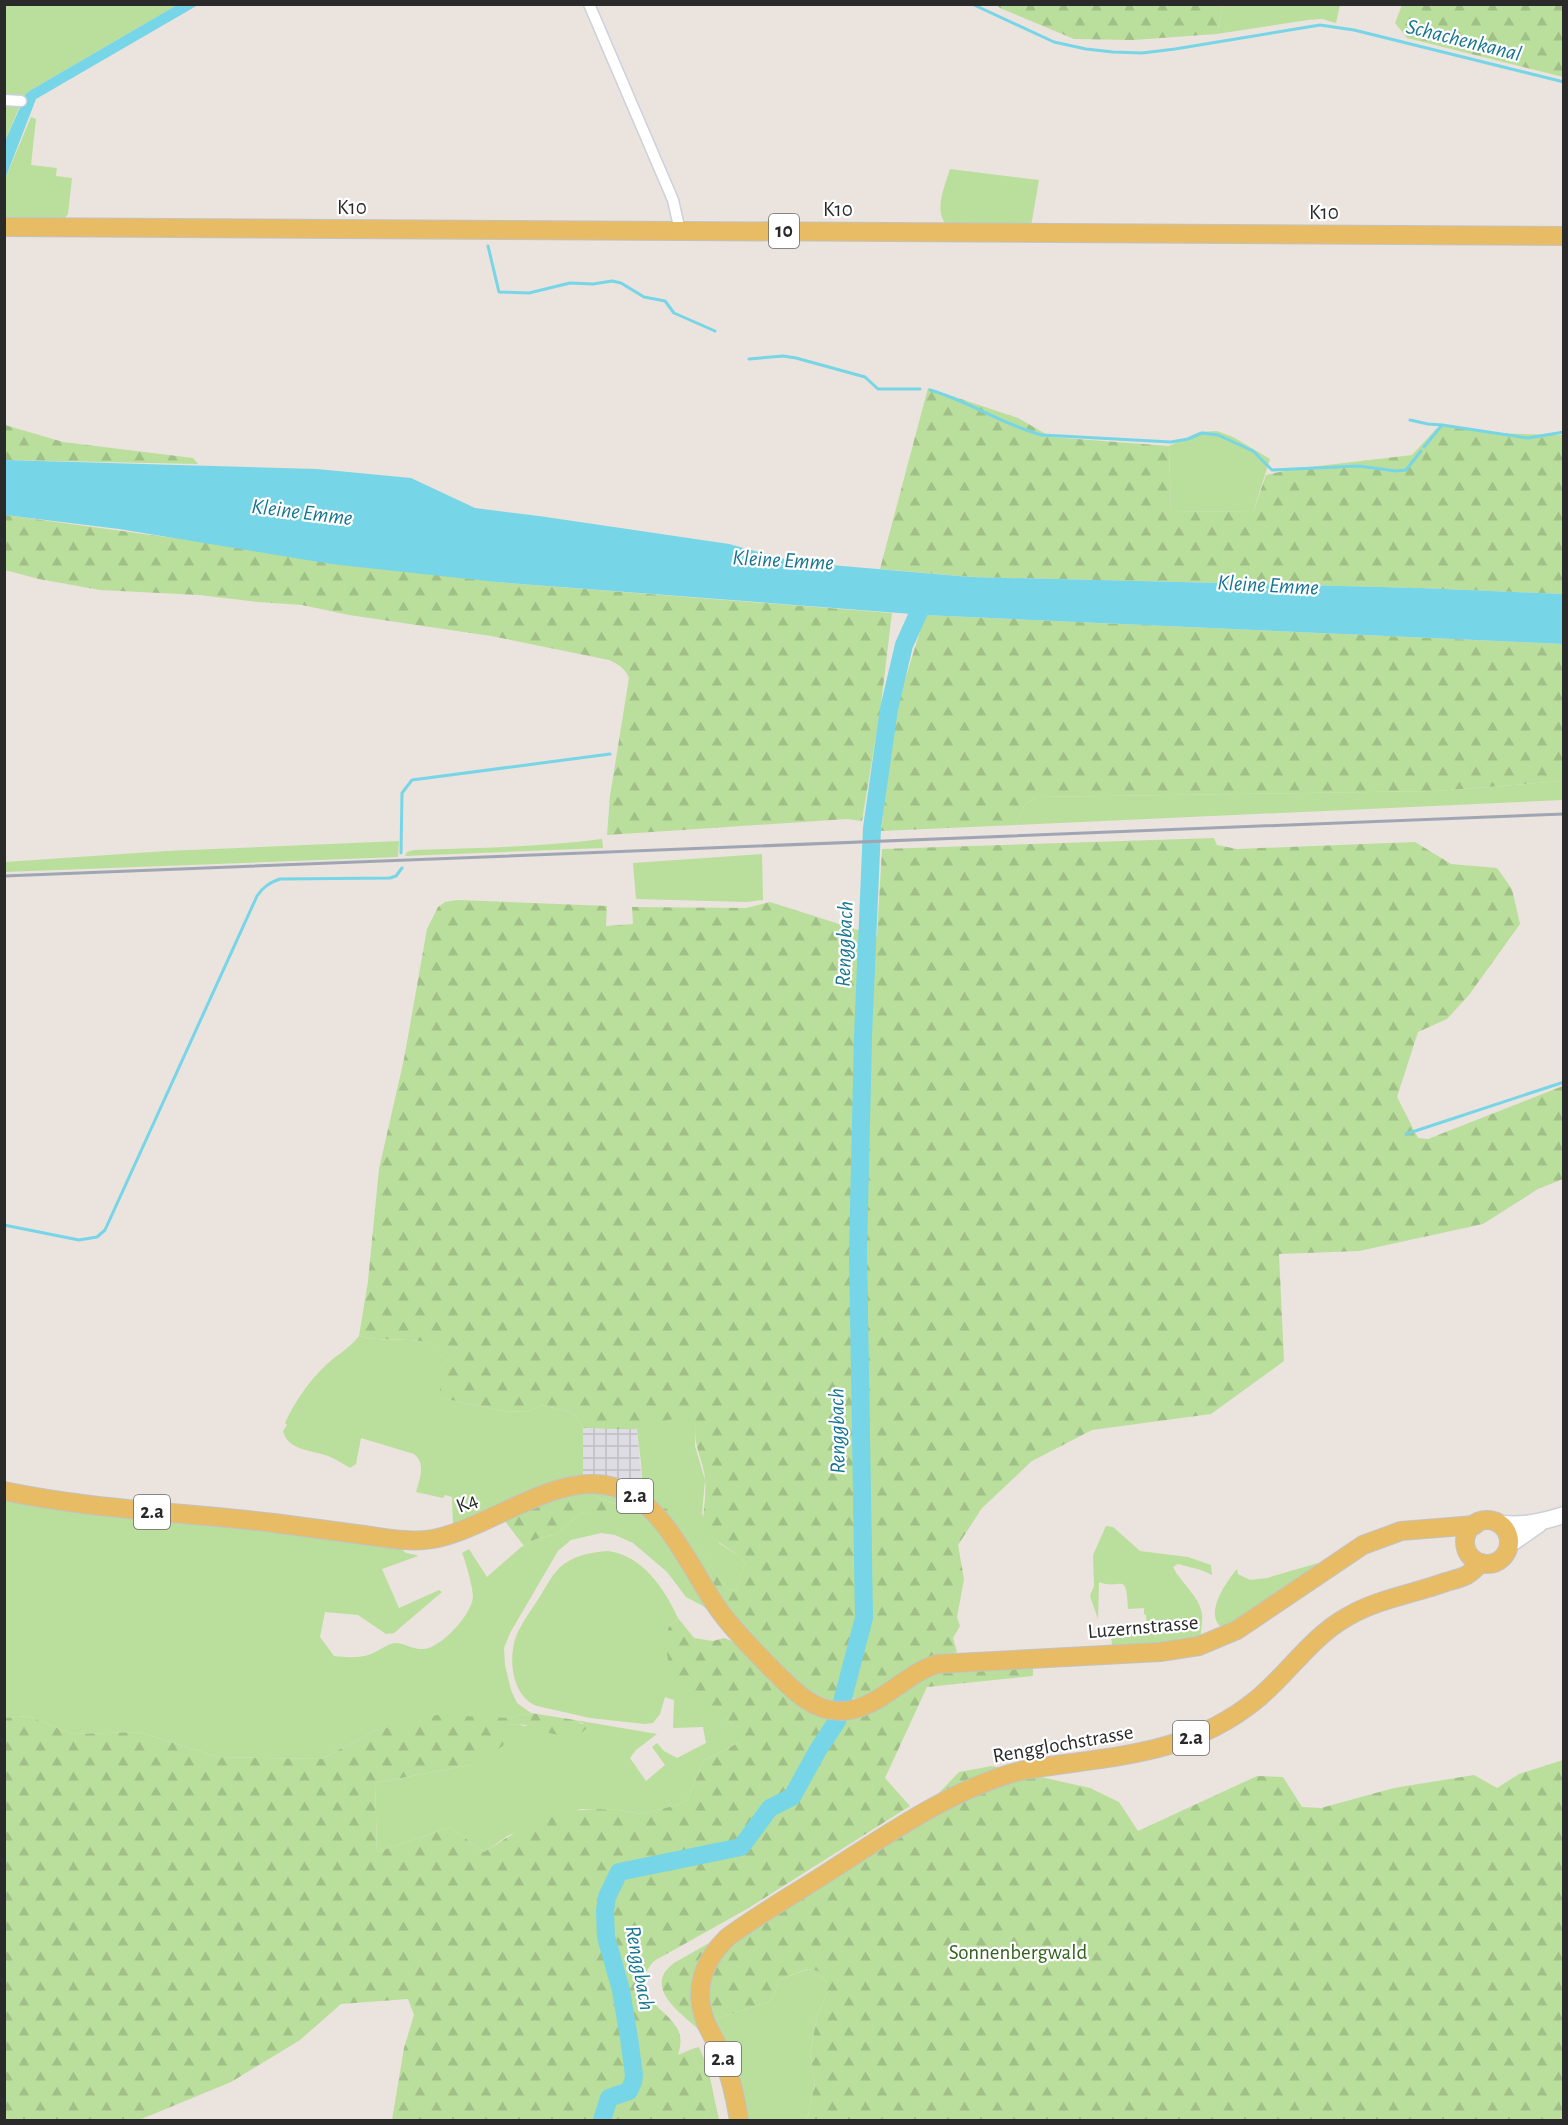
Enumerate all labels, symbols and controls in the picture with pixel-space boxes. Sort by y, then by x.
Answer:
water label: Schachenkanal [1404,15,1524,65]
street label: K10 [337,197,367,218]
street label: K10 [823,199,853,220]
street label: K10 [1309,202,1339,223]
road number: 10 [769,214,799,248]
water label: Kleine Emme [250,495,354,529]
water label: Kleine Emme [732,546,834,574]
water label: Kleine Emme [1217,571,1319,599]
water label: Renggbach [832,901,856,987]
water label: Renggbach [825,1388,849,1474]
road number: 2.a [617,1479,653,1513]
street label: K4 [453,1489,481,1517]
road number: 2.a [134,1495,170,1529]
street label: Luzernstrasse [1087,1612,1199,1642]
street label: Rengglochstrasse [991,1721,1135,1767]
road number: 2.a [1173,1721,1209,1755]
water label: Renggbach [622,1924,658,2012]
park label: Sonnenbergwald [949,1942,1087,1963]
road number: 2.a [705,2042,741,2076]

